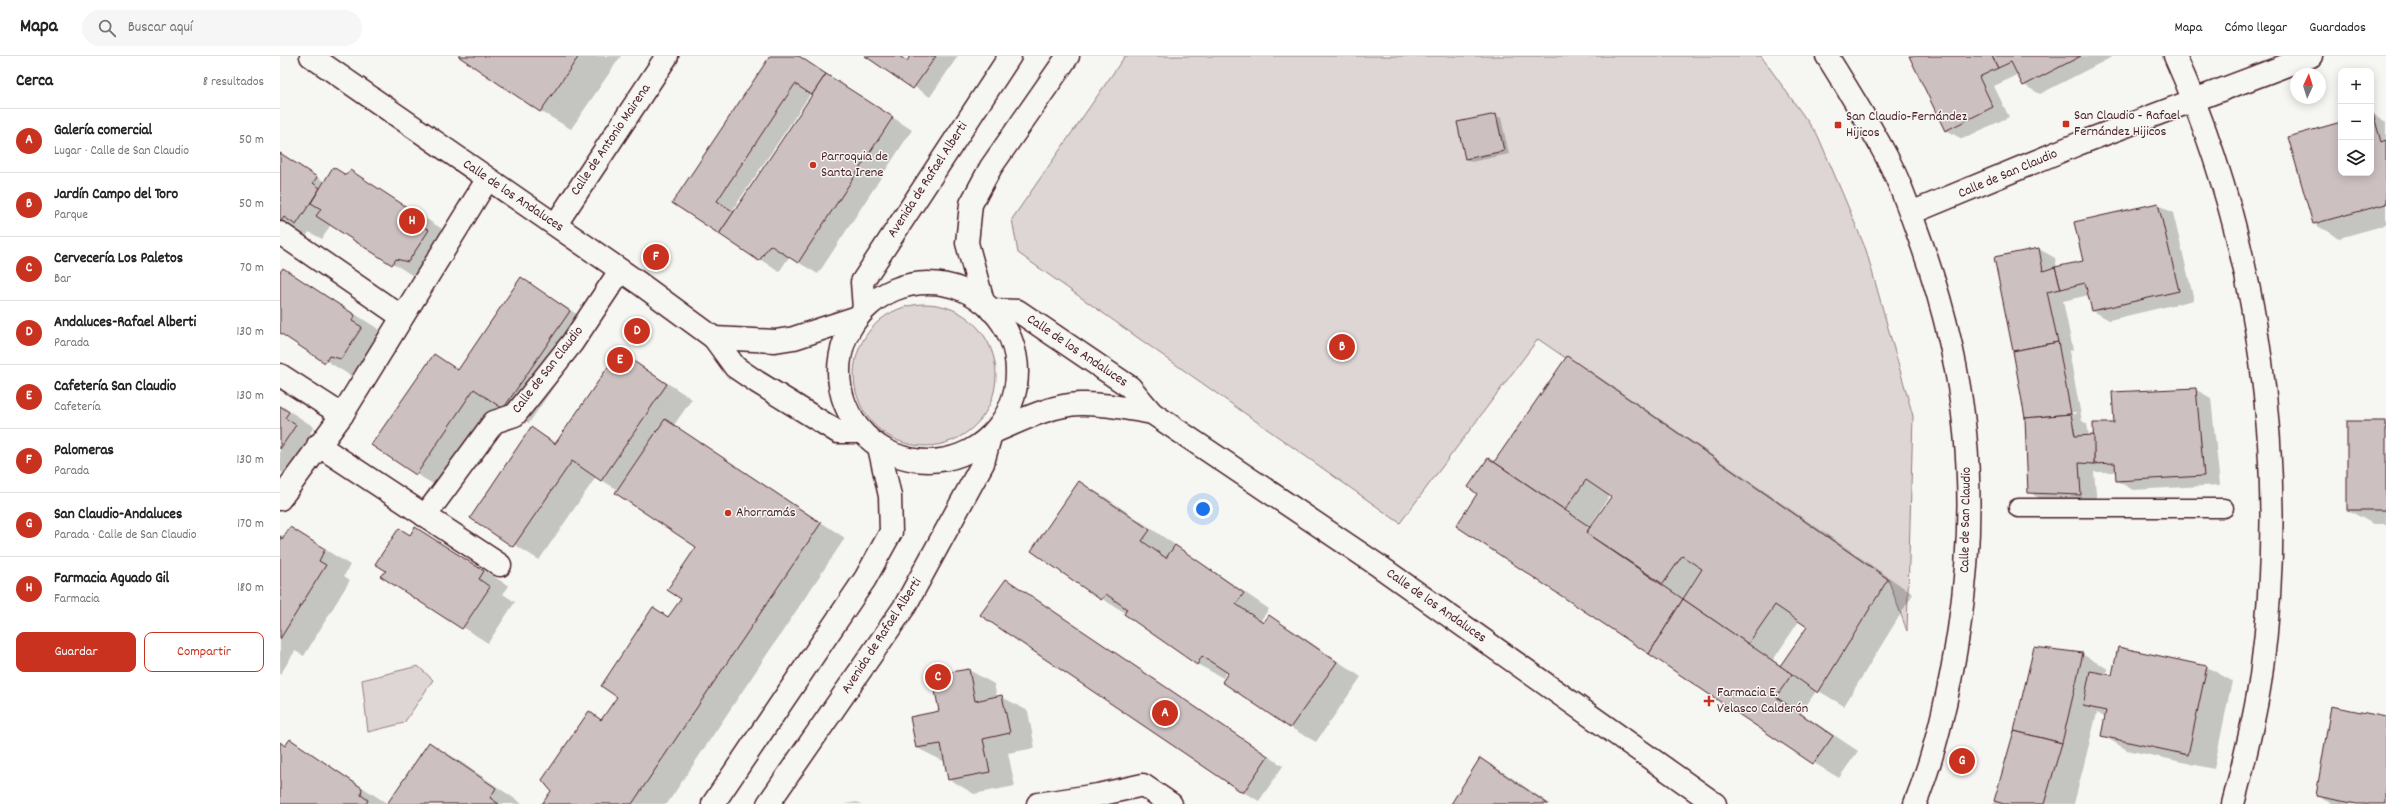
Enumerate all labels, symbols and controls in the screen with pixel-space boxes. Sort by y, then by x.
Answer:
search box [82,10,362,46]
text: Mapa [20,14,58,41]
icon: search [96,17,118,39]
text: Buscar aquí [128,17,193,39]
text: Mapa [2175,18,2202,38]
text: Cómo llegar [2224,18,2287,38]
text: Guardados [2309,18,2366,38]
north arrow [2290,68,2326,104]
map controls [2338,68,2374,176]
button: + [2338,68,2374,104]
text: Cerca [16,70,53,94]
text: 8 resultados [203,73,264,92]
street label: Calle de Antonio Mairena [566,80,656,200]
button: − [2338,104,2374,140]
place label: San Claudio - Rafael Fernández Hijicos [2074,106,2181,142]
place label: San Claudio-Fernández Hijicos [1846,107,1968,143]
street label: Avenida de Rafael Alberti [883,118,973,242]
marker: San Claudio - Rafael Fernández Hijicos [2061,119,2071,129]
text: Galería comercial [54,120,152,142]
marker: San Claudio-Fernández Hijicos [1833,120,1843,130]
text: A [25,131,33,150]
text: 50 m [239,131,264,150]
button: layers [2338,140,2374,176]
text: Lugar · Calle de San Claudio [54,142,189,161]
street label: Calle de San Claudio [1955,144,2061,204]
place label: Parroquia de Santa Irene [821,147,888,183]
street label: Calle de los Andaluces [458,155,568,237]
marker: Parroquia de Santa Irene [808,160,818,170]
text: Jardín Campo del Toro [54,184,178,206]
text: B [26,195,32,214]
text: 50 m [239,195,264,214]
text: Parque [54,206,88,225]
pin: H [399,206,425,236]
pin: F [643,242,669,272]
text: Cervecería Los Paletos [54,248,183,270]
text: C [26,259,32,278]
text: 70 m [240,259,264,278]
text: Bar [54,270,71,289]
street label: Calle de los Andaluces [1022,310,1132,392]
text: Andaluces-Rafael Alberti [54,312,196,334]
pin: D [624,316,650,346]
street label: Calle de San Claudio [507,322,589,418]
text: D [26,323,32,342]
text: 130 m [236,323,264,342]
pin: B [1329,332,1355,362]
text: Parada [54,334,89,353]
pin: E [607,345,633,375]
text: Cafetería San Claudio [54,376,176,398]
text: E [26,387,32,406]
text: 130 m [236,387,264,406]
text: Cafetería [54,398,101,417]
text: Palomeras [54,440,114,462]
text: F [26,451,32,470]
text: 130 m [236,451,264,470]
text: Parada [54,462,89,481]
street label: Calle de San Claudio [1955,467,1977,573]
your location [1193,499,1213,519]
place label: Ahorramás [736,503,796,523]
text: San Claudio-Andaluces [54,504,182,526]
marker: Ahorramás [723,508,733,518]
text: G [26,515,32,534]
text: 170 m [237,515,264,534]
text: Parada · Calle de San Claudio [54,526,197,545]
street label: Calle de los Andaluces [1382,564,1490,648]
text: Farmacia Aguado Gil [54,568,169,590]
street label: Avenida de Rafael Alberti [837,574,927,698]
text: H [26,579,32,598]
text: 180 m [237,579,264,598]
text: Farmacia [54,590,99,609]
button: Guardar [16,632,136,672]
button: Compartir [144,632,264,672]
pin: C [925,662,951,692]
place label: Farmacia E. Velasco Calderón [1717,683,1808,719]
marker: Farmacia E. Velasco Calderón [1704,696,1714,706]
pin: A [1152,698,1178,728]
pin: G [1949,746,1975,776]

